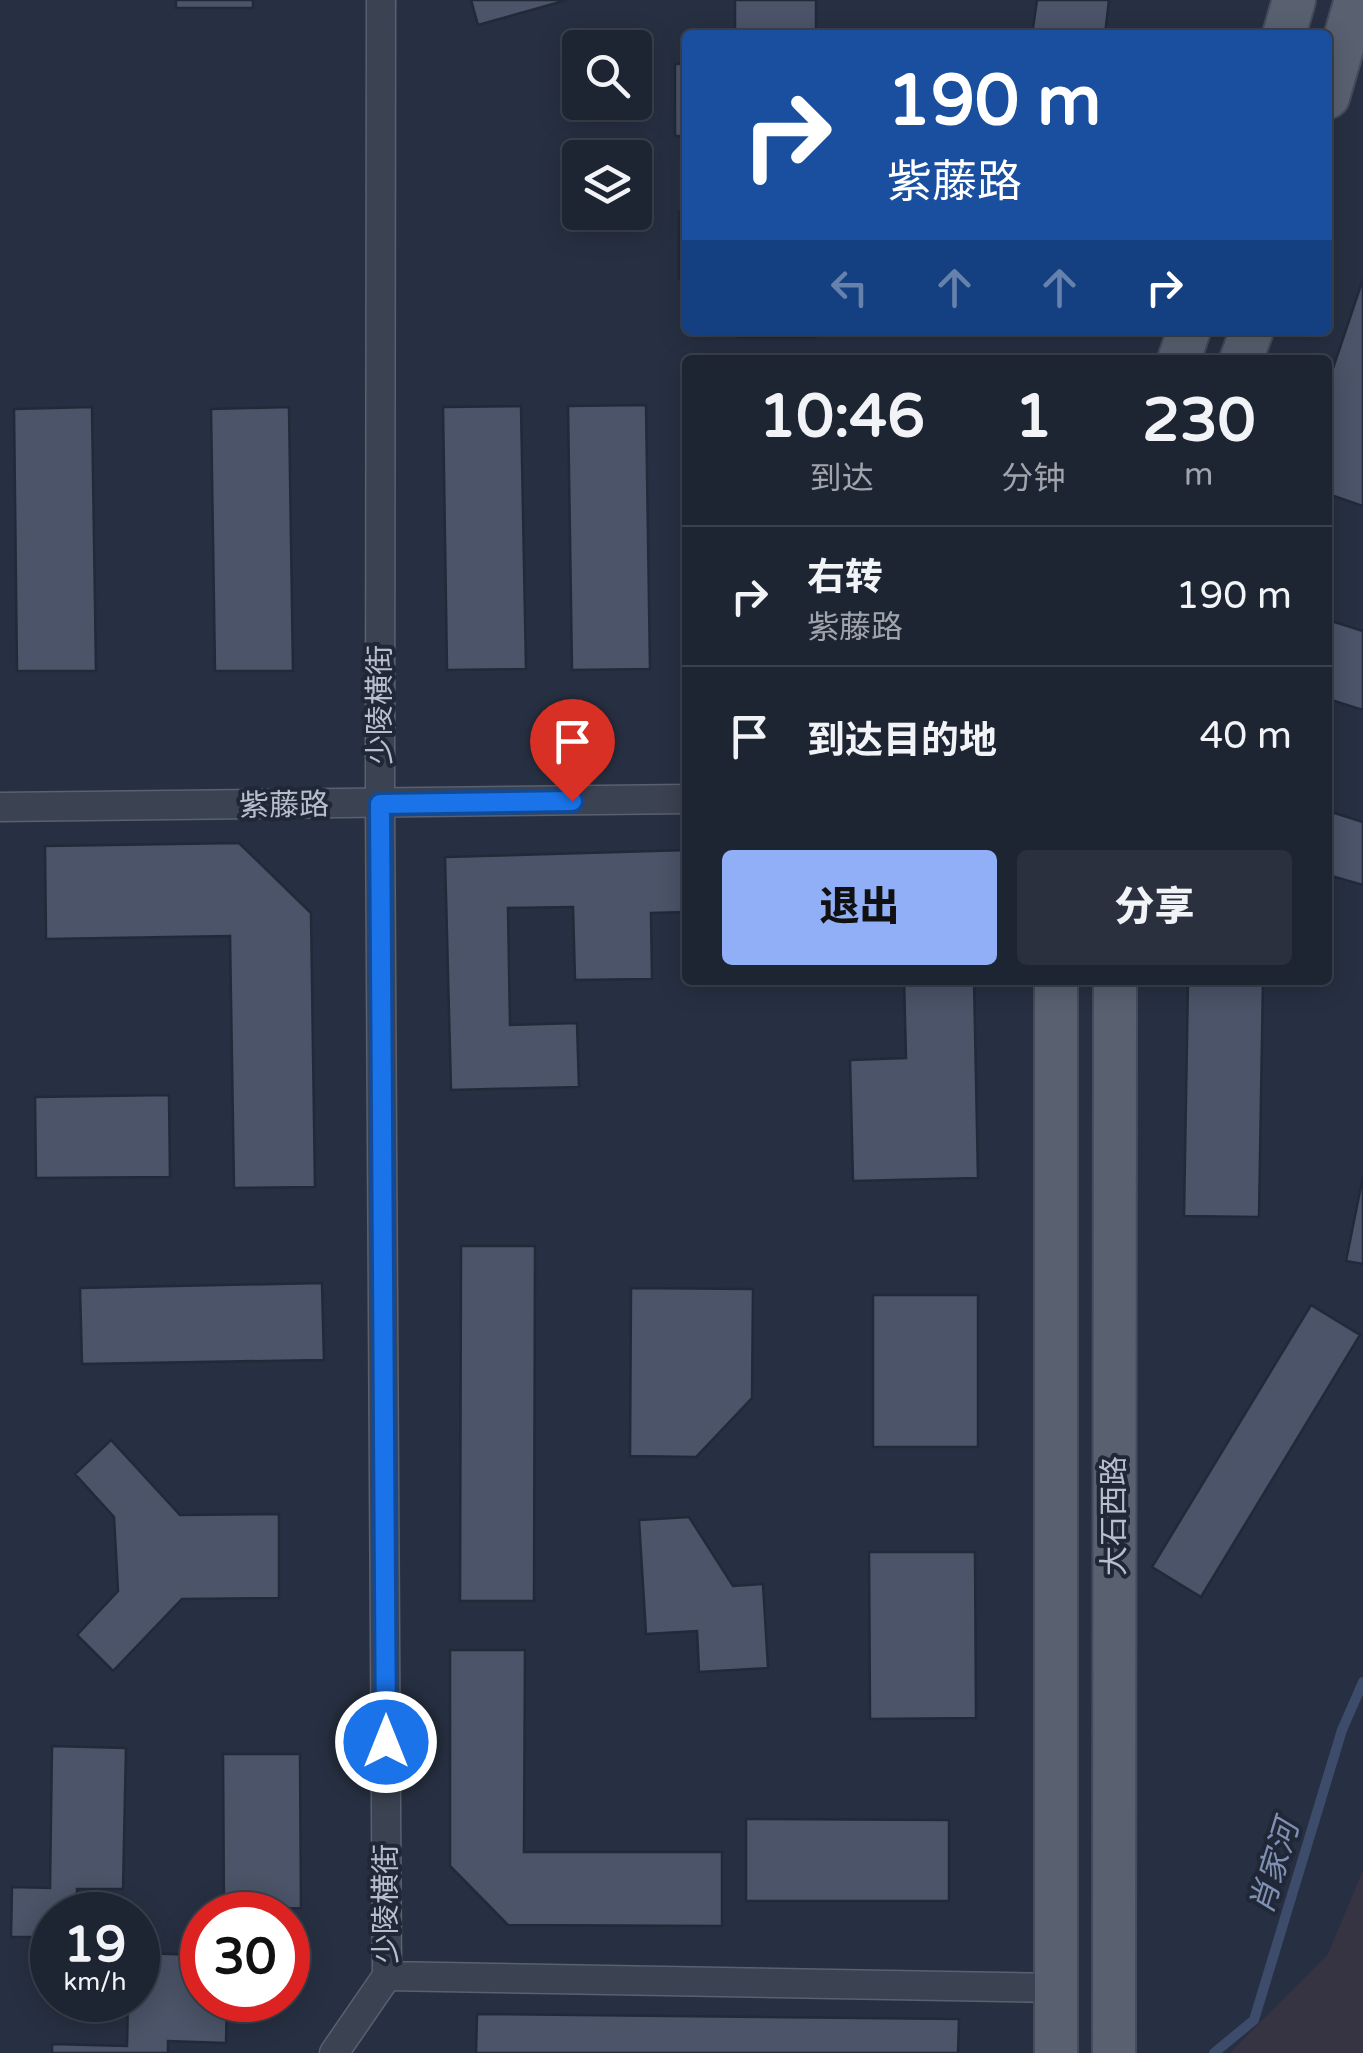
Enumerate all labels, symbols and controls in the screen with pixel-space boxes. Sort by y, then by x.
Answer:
map controls [562,30,652,230]
button: search [562,30,652,120]
text: 190 m [887,60,1101,144]
icon: right [722,70,852,200]
button: layers [562,140,652,230]
text: 紫藤路 [887,156,1022,210]
icon: left [822,260,877,315]
icon: ahead [927,260,982,315]
icon: ahead [1032,260,1087,315]
icon: right [1137,260,1192,315]
text: 10:46 [759,381,925,453]
text: 1 [1015,381,1052,453]
text: 230 [1142,385,1255,457]
text: m [1184,456,1213,494]
text: 到达 [810,460,874,498]
text: 分钟 [1002,460,1066,498]
text: 右转 [807,555,883,601]
icon: right [722,569,777,624]
text: 190 m [1176,573,1292,619]
text: 紫藤路 [807,609,903,647]
street label: 少陵横街 [362,645,399,765]
pin [530,699,615,802]
icon: arrive [722,709,777,764]
text: 40 m [1200,713,1292,759]
icon: arrive [545,714,600,769]
text: 到达目的地 [807,718,997,764]
street label: 紫藤路 [239,786,329,825]
button: 退出 [722,850,997,965]
button: 分享 [1017,850,1292,965]
street label: 大石西路 [1096,1456,1133,1576]
position arrow [334,1690,438,1794]
water label: 肖家河 [1243,1810,1309,1919]
street label: 少陵横街 [368,1844,405,1964]
speed limit sign: 30 [180,1892,310,2022]
text: 19 [64,1915,126,1975]
text: km/h [64,1967,126,1997]

